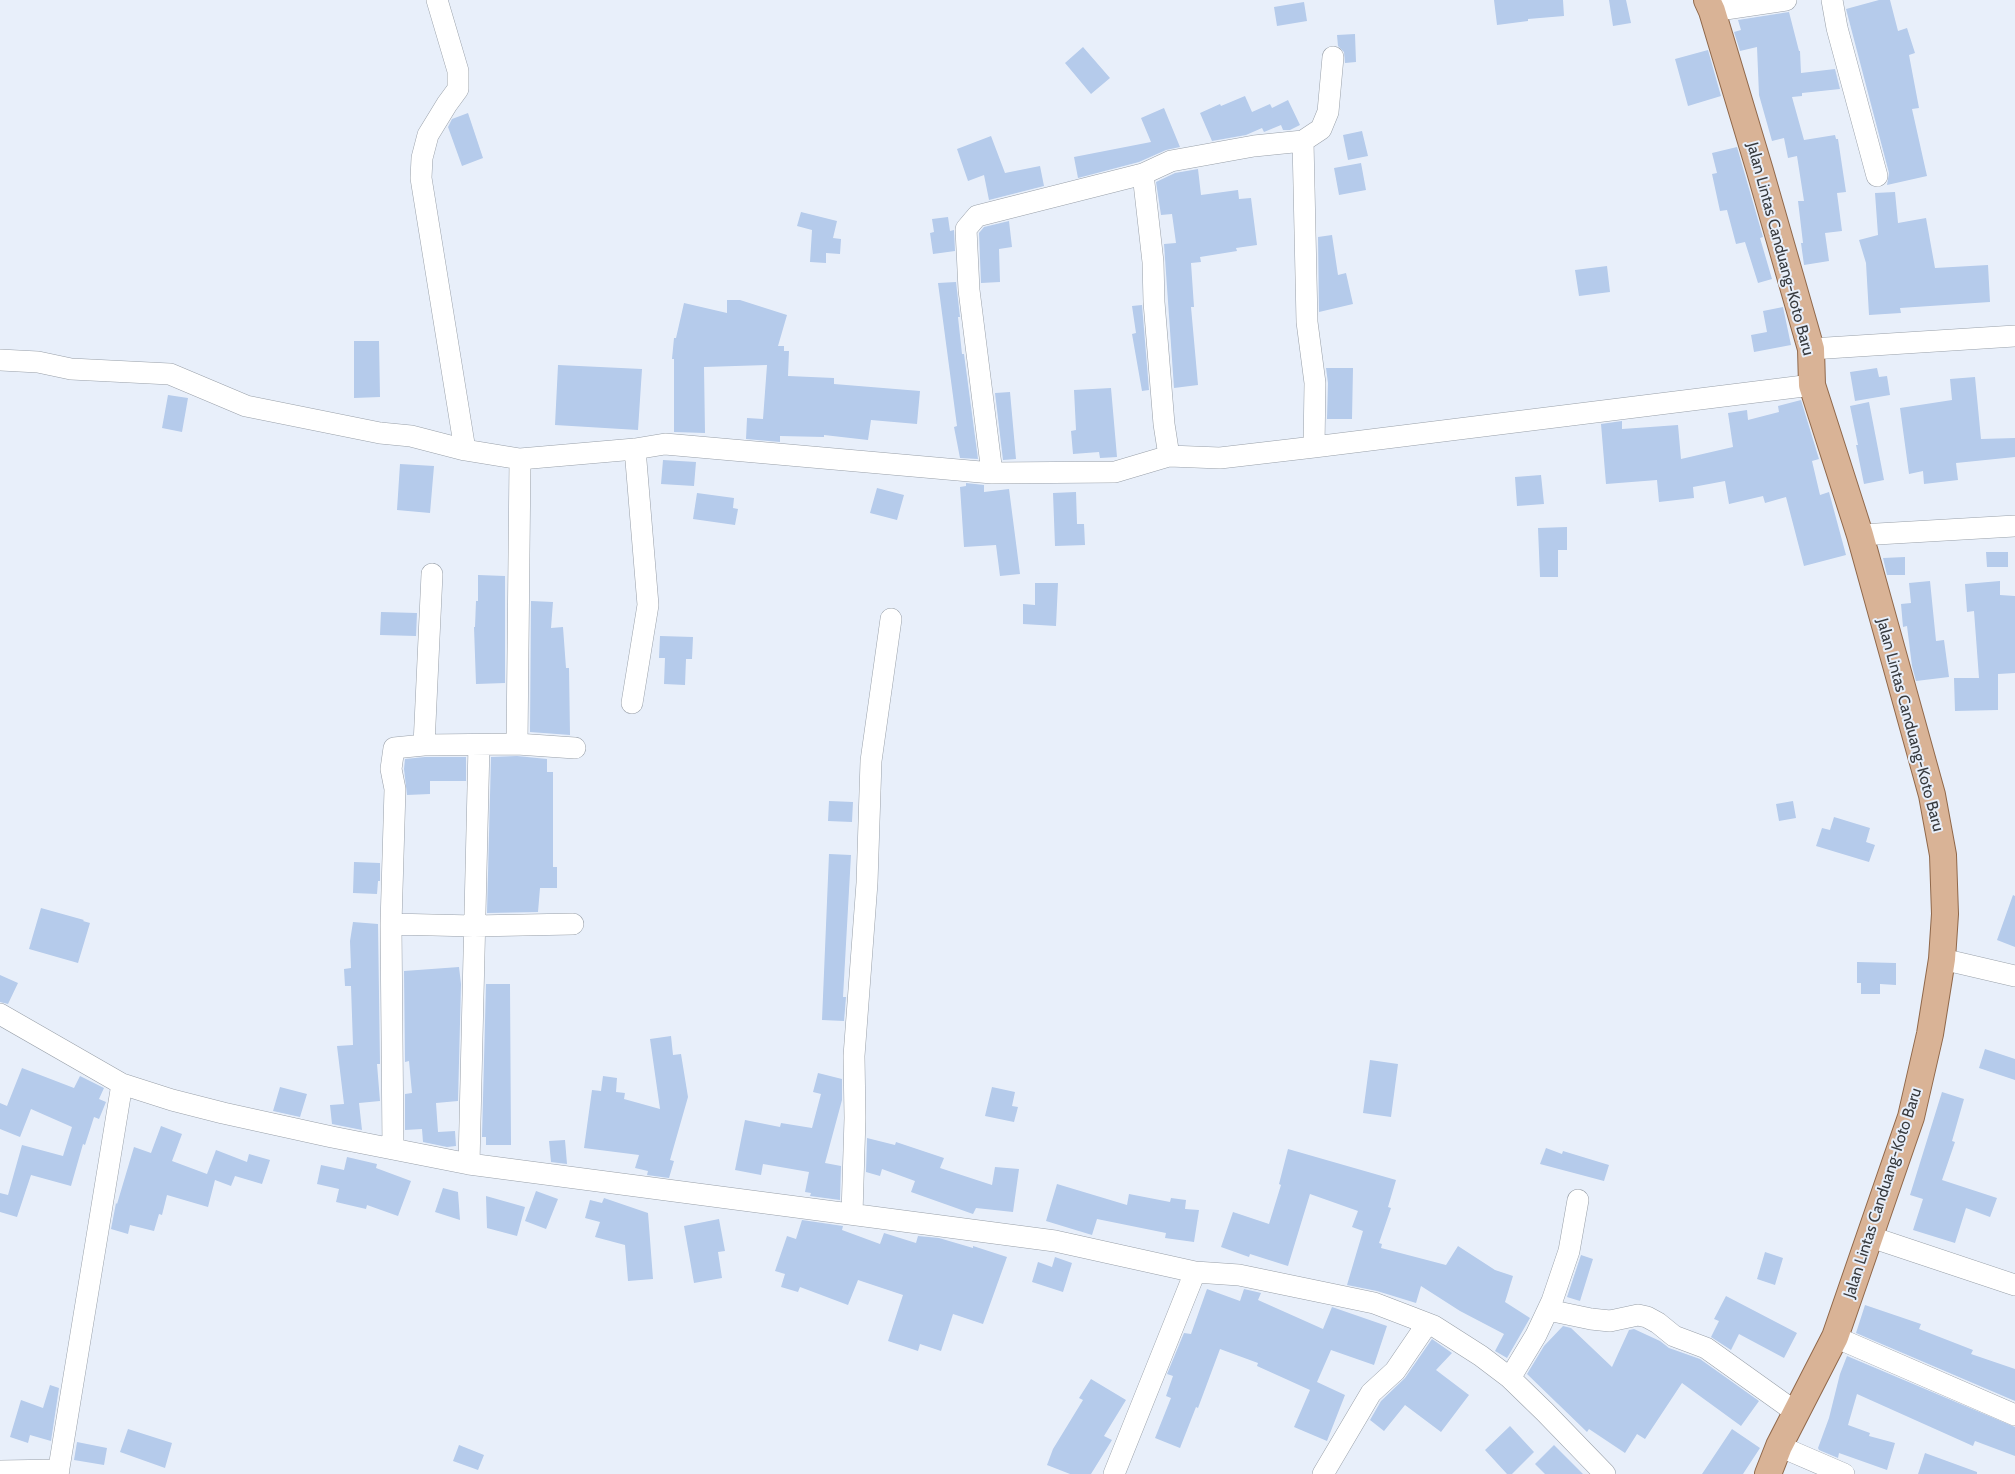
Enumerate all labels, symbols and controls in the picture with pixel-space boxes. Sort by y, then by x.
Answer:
street label: Jalan Lintas Canduang-Koto Baru [1742,140,1818,358]
street label: Jalan Lintas Canduang-Koto Baru [1872,616,1948,834]
street label: Jalan Lintas Canduang-Koto Baru [1840,1085,1926,1301]

